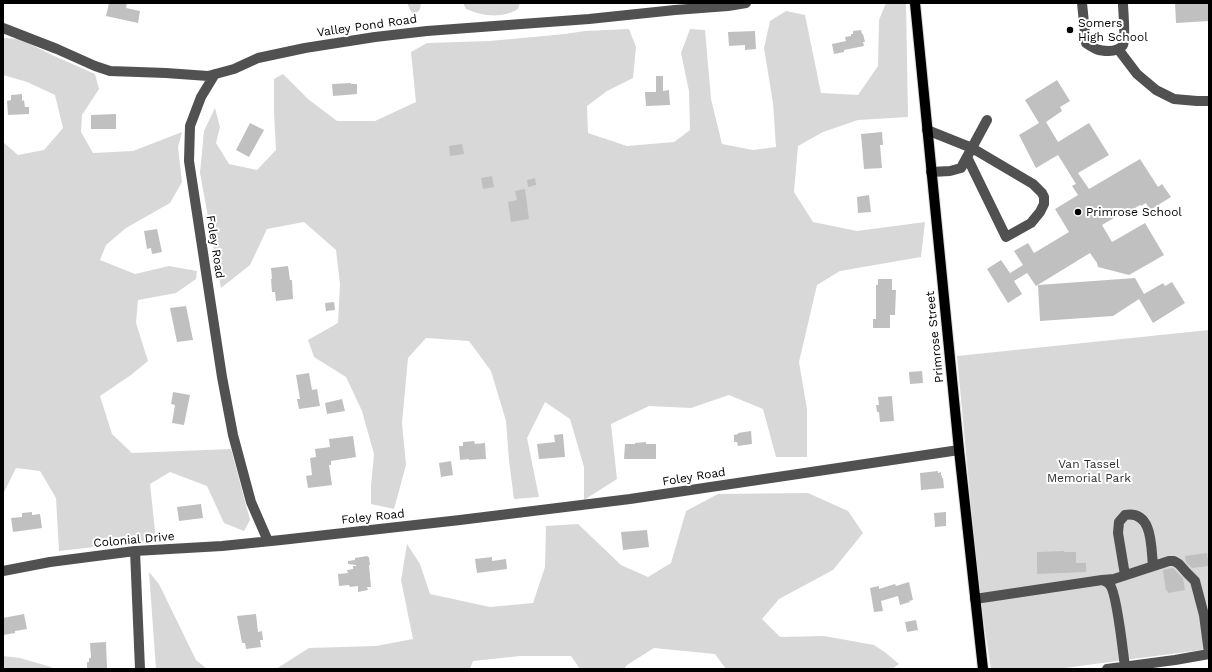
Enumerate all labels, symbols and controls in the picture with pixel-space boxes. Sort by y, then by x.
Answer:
street label: Valley Pond Road [316,12,418,40]
place label: Somers High School [1078,16,1148,44]
marker: Somers High School [1065,25,1075,35]
place label: Primrose School [1086,205,1182,219]
marker: Primrose School [1073,207,1083,217]
street label: Foley Road [203,214,227,280]
street label: Primrose Street [923,290,947,384]
park label: Van Tassel Memorial Park [1047,457,1131,485]
street label: Foley Road [661,465,727,489]
street label: Foley Road [341,507,405,527]
street label: Colonial Drive [93,529,175,551]

